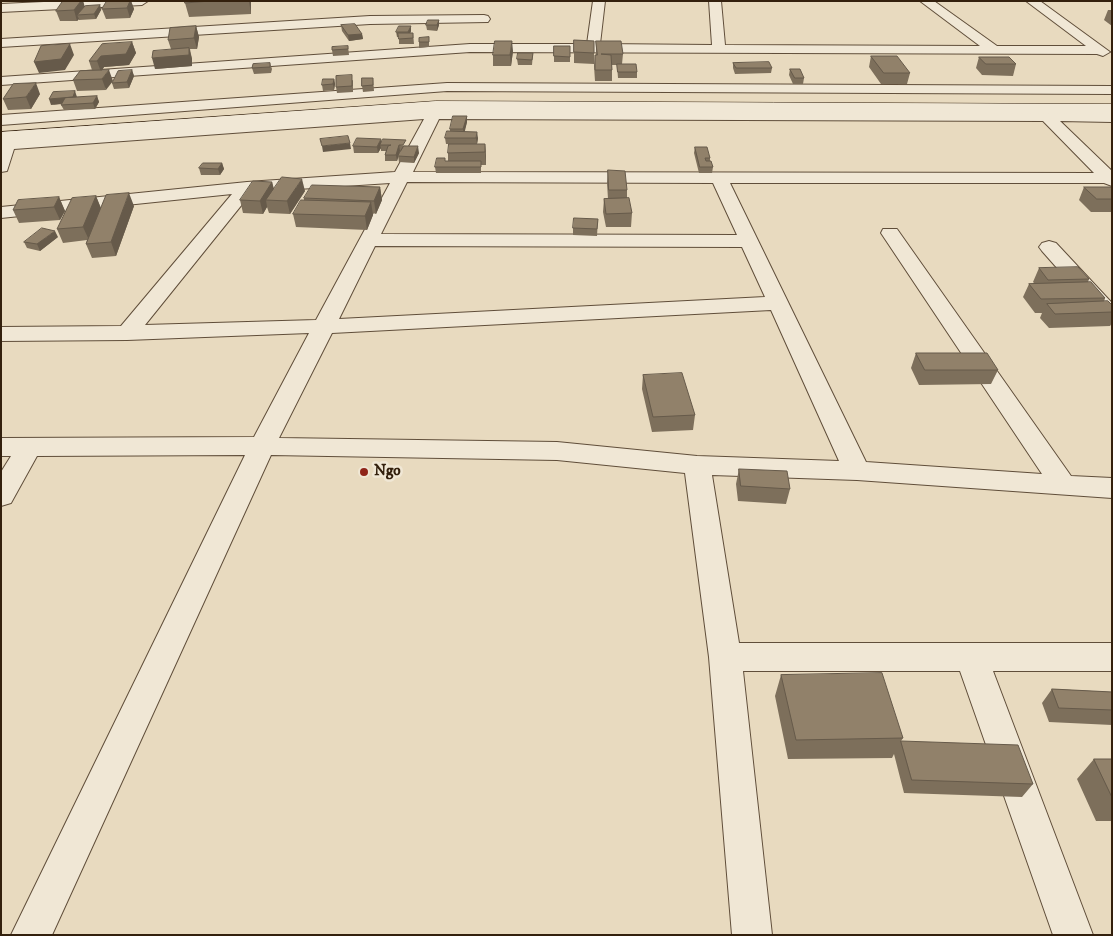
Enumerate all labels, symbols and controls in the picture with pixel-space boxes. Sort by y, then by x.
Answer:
place label: Ngo [374,463,401,481]
marker: Ngo [358,466,370,478]

